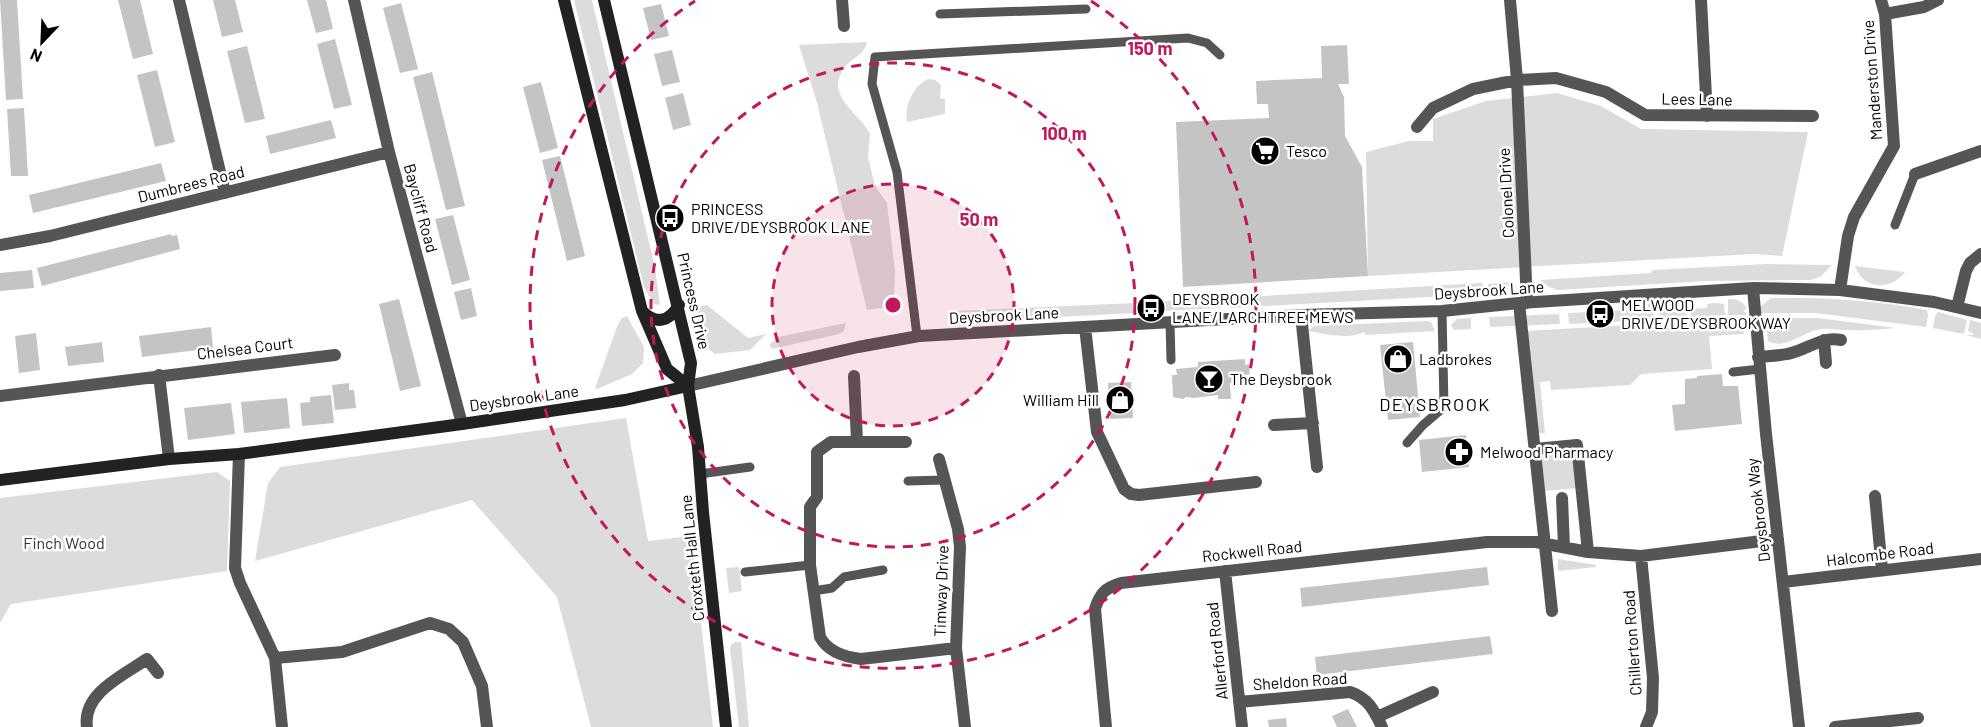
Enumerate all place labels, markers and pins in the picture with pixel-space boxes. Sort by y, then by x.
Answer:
supermarket icon: Tesco [1249,135,1281,167]
place label: Tesco [1286,141,1327,160]
place label: PRINCESS DRIVE/DEYSBROOK LANE [691,199,870,236]
bus stop icon: PRINCESS DRIVE/DEYSBROOK LANE [654,202,686,234]
place label: DEYSBROOK LANE/LARCHTREE MEWS [1172,289,1354,326]
bus stop icon: DEYSBROOK LANE/LARCHTREE MEWS [1135,292,1167,324]
centre of rings [883,295,903,315]
place label: MELWOOD DRIVE/DEYSBROOK WAY [1621,295,1791,332]
bus stop icon: MELWOOD DRIVE/DEYSBROOK WAY [1584,298,1616,330]
shop icon: Ladbrokes [1382,343,1414,375]
place label: Ladbrokes [1419,349,1492,368]
bar icon: The Deysbrook [1193,363,1225,395]
place label: The Deysbrook [1230,369,1332,388]
shop icon: William Hill [1104,384,1136,416]
place label: William Hill [1023,390,1099,409]
pharmacy icon: Melwood Pharmacy [1443,436,1475,468]
place label: Melwood Pharmacy [1480,442,1614,461]

